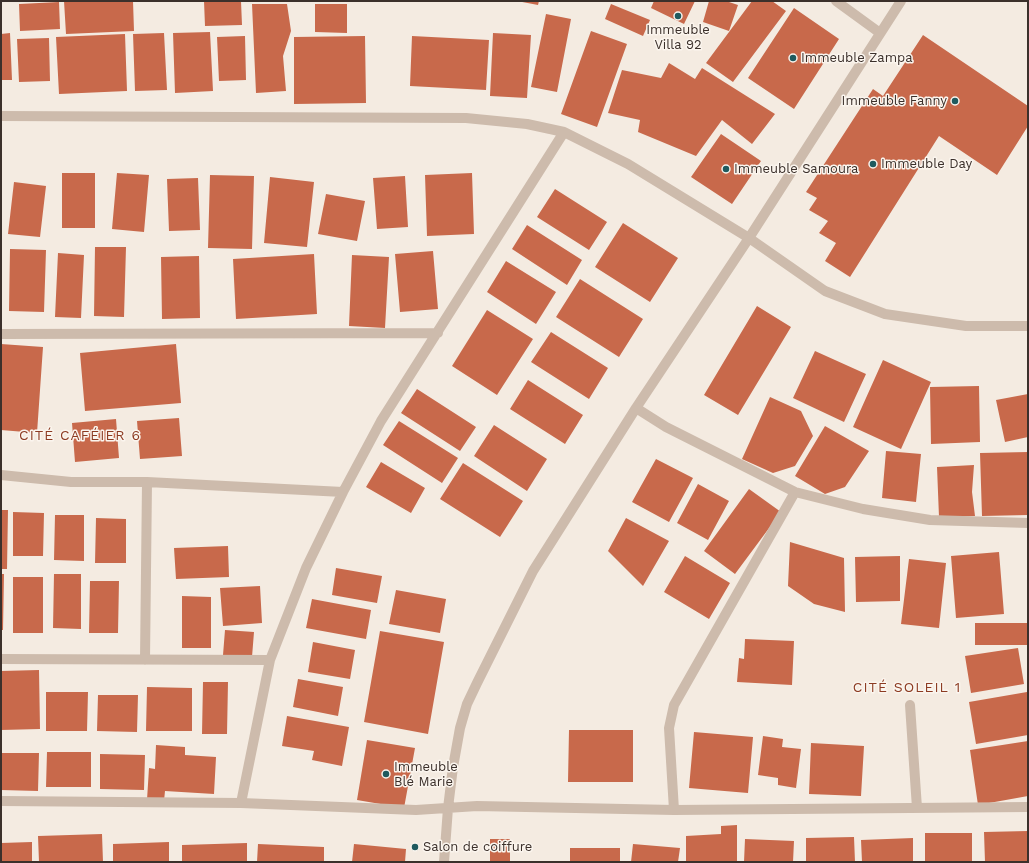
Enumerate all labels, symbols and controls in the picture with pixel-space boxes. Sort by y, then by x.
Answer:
marker: Immeuble Villa 92 [673,11,683,21]
place label: Immeuble Villa 92 [646,22,710,53]
place label: Immeuble Zampa [801,50,913,66]
marker: Immeuble Zampa [788,53,798,63]
place label: Immeuble Fanny [842,93,947,109]
marker: Immeuble Fanny [950,96,960,106]
place label: Immeuble Day [881,156,972,172]
marker: Immeuble Day [868,159,878,169]
place label: Immeuble Samoura [734,161,858,177]
marker: Immeuble Samoura [721,164,731,174]
district label: CITÉ CAFÉIER 6 [19,428,141,444]
district label: CITÉ SOLEIL 1 [853,680,961,696]
place label: Immeuble Blé Marie [394,759,458,790]
marker: Immeuble Blé Marie [381,769,391,779]
place label: Salon de coiffure [423,839,532,855]
marker: Salon de coiffure [410,842,420,852]

